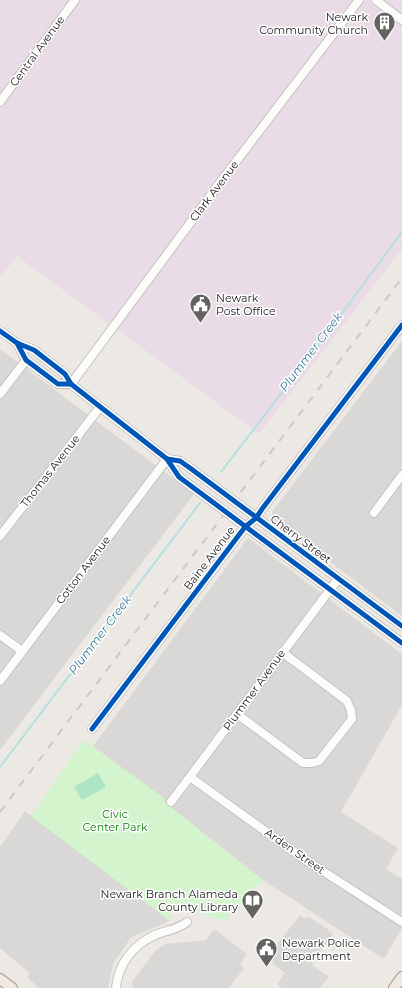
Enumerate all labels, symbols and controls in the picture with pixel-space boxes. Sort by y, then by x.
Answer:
place label: Newark Community Church [259,10,368,37]
building icon: Newark Community Church [371,10,397,43]
street label: Central Avenue [7,13,68,89]
street label: Clark Avenue [187,158,242,224]
public building icon: Newark Post Office [187,291,213,324]
place label: Newark Post Office [216,291,276,318]
water label: Plummer Creek [276,308,346,394]
street label: Thomas Avenue [17,432,83,510]
street label: Cherry Street [268,512,335,567]
street label: Baine Avenue [180,523,238,593]
street label: Cotton Avenue [53,533,113,607]
water label: Plummer Creek [65,591,135,677]
street label: Plummer Avenue [220,646,288,733]
park label: Civic Center Park [83,807,148,834]
street label: Arden Street [262,825,328,877]
place label: Newark Branch Alameda County Library [101,887,238,914]
library icon: Newark Branch Alameda County Library [240,887,266,920]
public building icon: Newark Police Department [253,936,279,969]
place label: Newark Police Department [282,936,361,963]

